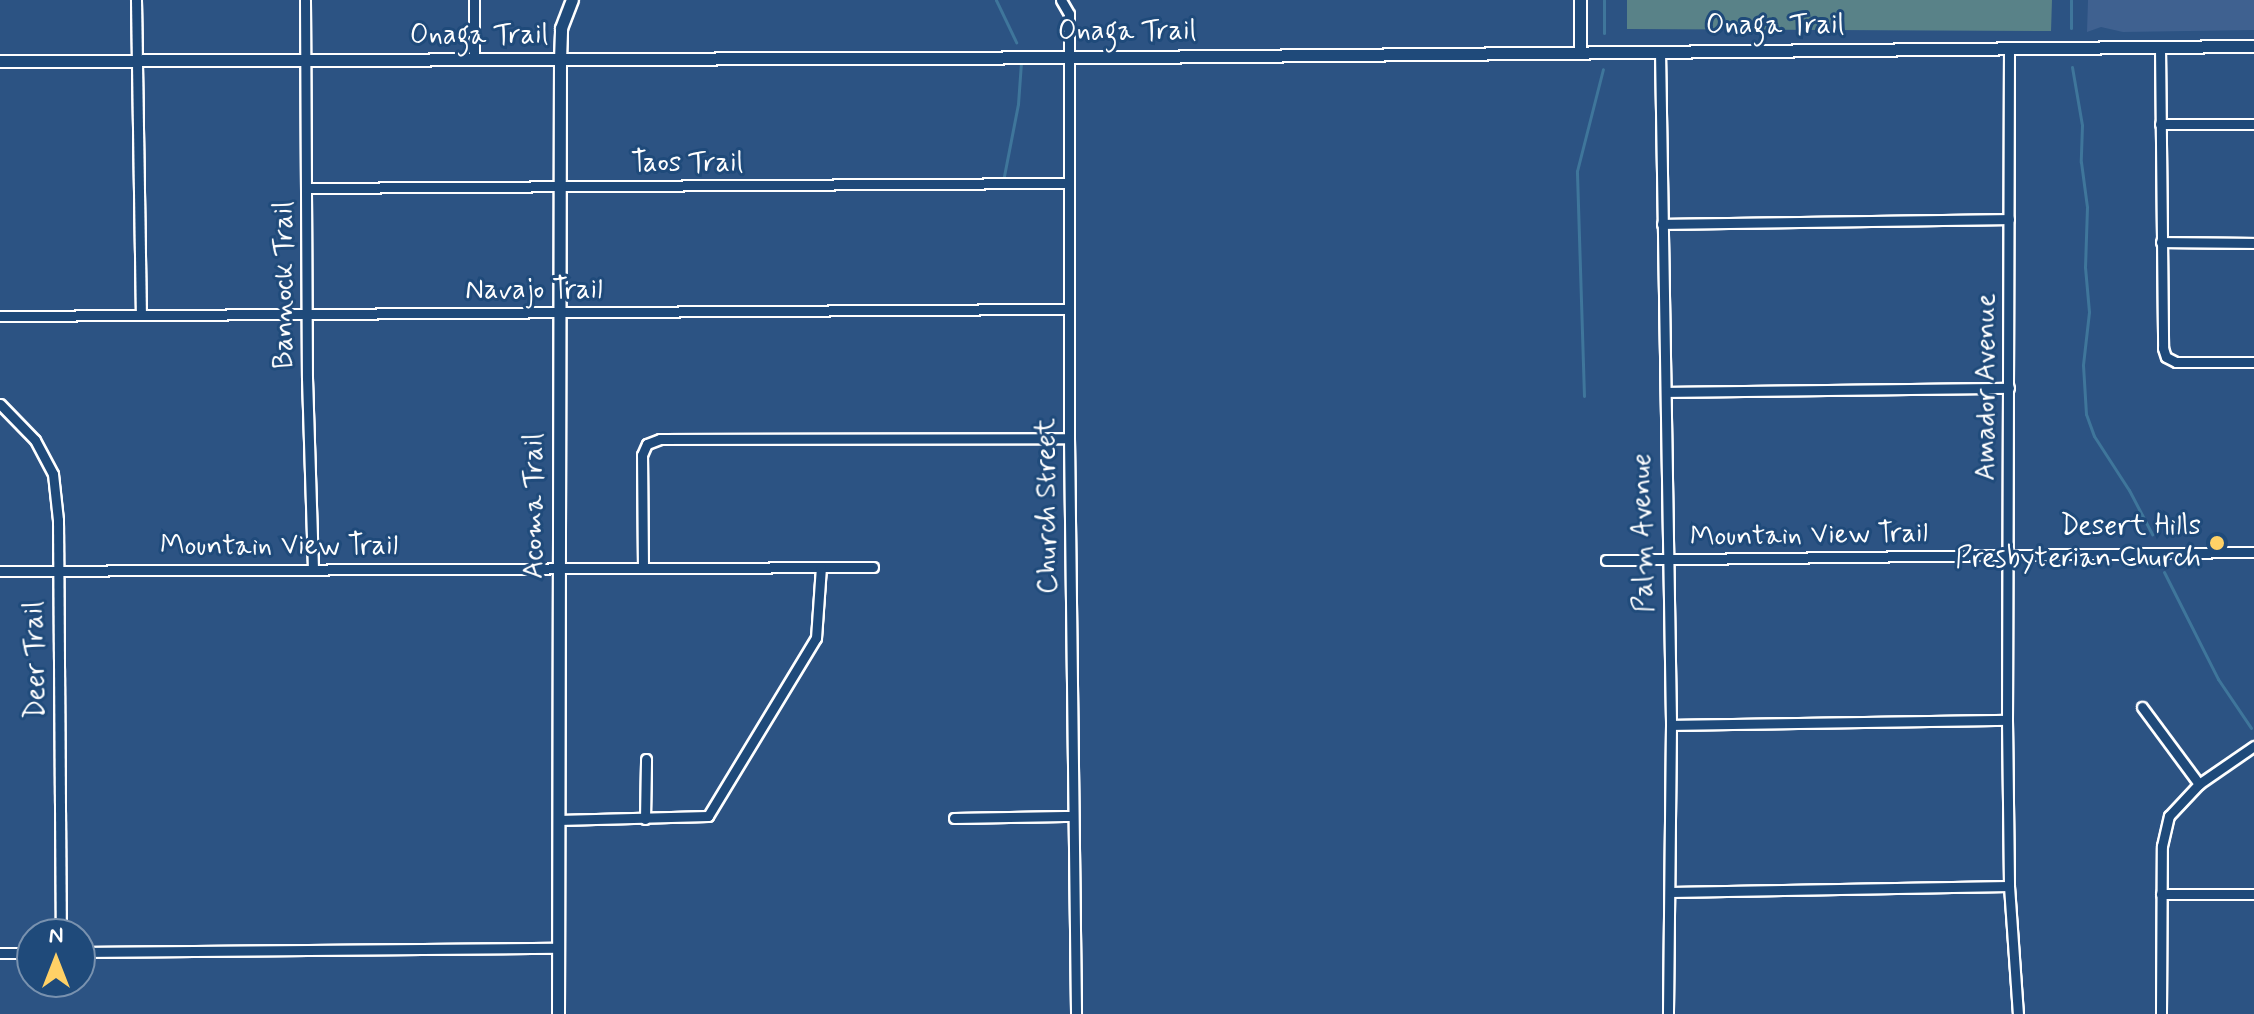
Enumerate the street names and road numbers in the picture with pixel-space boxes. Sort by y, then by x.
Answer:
street label: Onaga Trail [1708,9,1842,43]
street label: Onaga Trail [1060,15,1194,49]
street label: Onaga Trail [412,19,546,53]
street label: Taos Trail [633,147,741,181]
street label: Bannock Trail [268,203,302,367]
street label: Navajo Trail [465,274,603,308]
street label: Amador Avenue [1970,293,2004,481]
street label: Church Street [1030,418,1066,594]
street label: Acoma Trail [518,435,552,577]
street label: Palm Avenue [1626,451,1662,615]
street label: Mountain View Trail [1692,517,1926,555]
street label: Mountain View Trail [162,530,396,564]
street label: Deer Trail [18,603,54,717]

